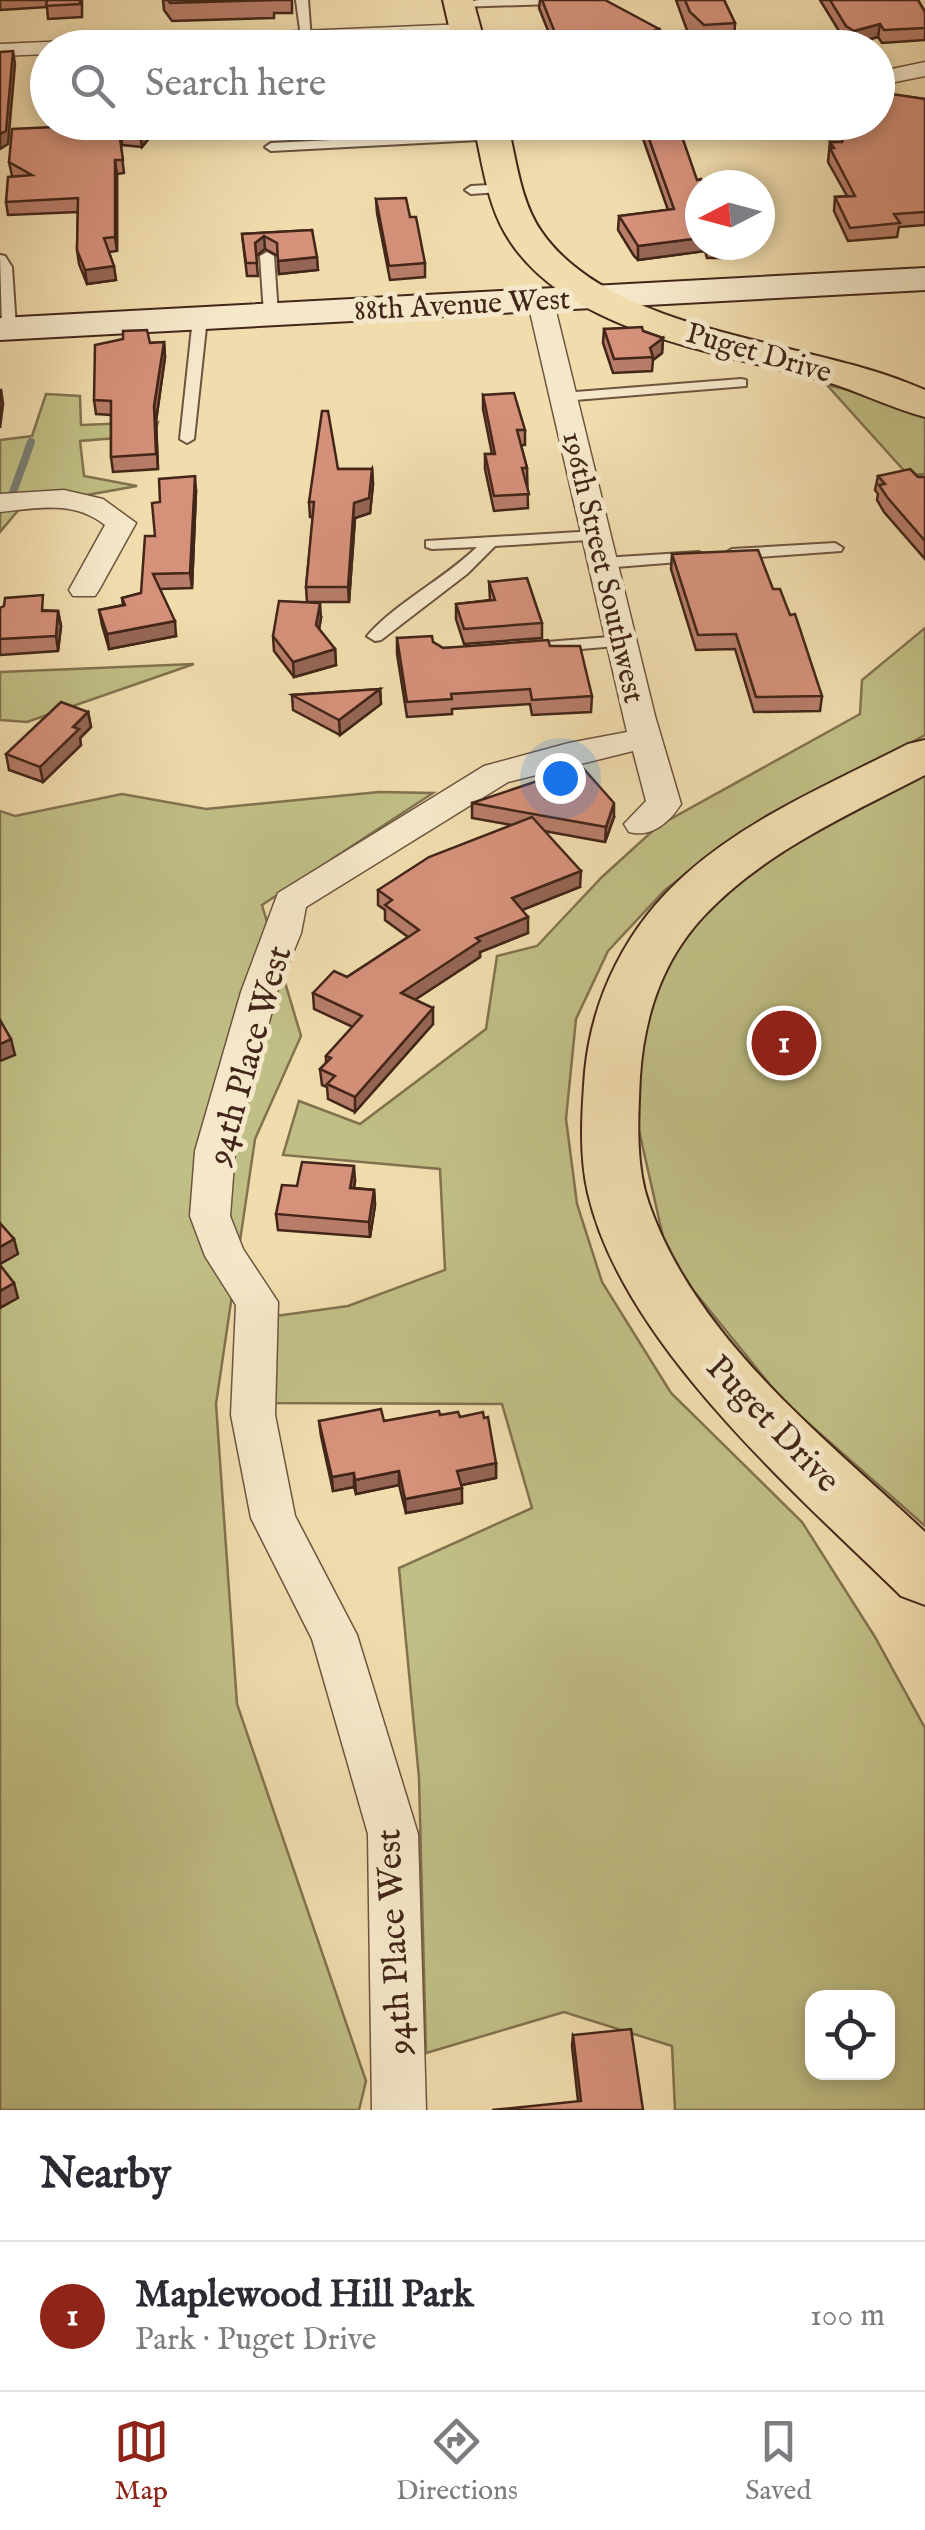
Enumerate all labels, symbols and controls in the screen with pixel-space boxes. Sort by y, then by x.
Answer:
search box [30,30,895,140]
icon: search [65,58,120,113]
text: Search here [145,61,326,109]
north arrow [685,170,775,260]
street label: 88th Avenue West [353,281,571,331]
street label: Puget Drive [681,315,836,393]
street label: 196th Street Southwest [552,428,652,707]
your location [535,753,586,804]
street label: 94th Place West [197,941,303,1172]
pin: 1 [752,1006,816,1080]
street label: Puget Drive [695,1346,849,1503]
street label: 94th Place West [367,1828,424,2057]
map controls [805,1990,895,2080]
button: locate [805,1990,895,2080]
text: Nearby [40,2149,171,2202]
text: Maplewood Hill Park [135,2272,474,2320]
text: 1 [67,2296,78,2337]
text: 100 m [810,2296,885,2337]
text: Park · Puget Drive [135,2320,377,2361]
tab: Map [114,2414,169,2509]
tab: Directions [396,2414,518,2509]
tab: Saved [745,2414,811,2509]

